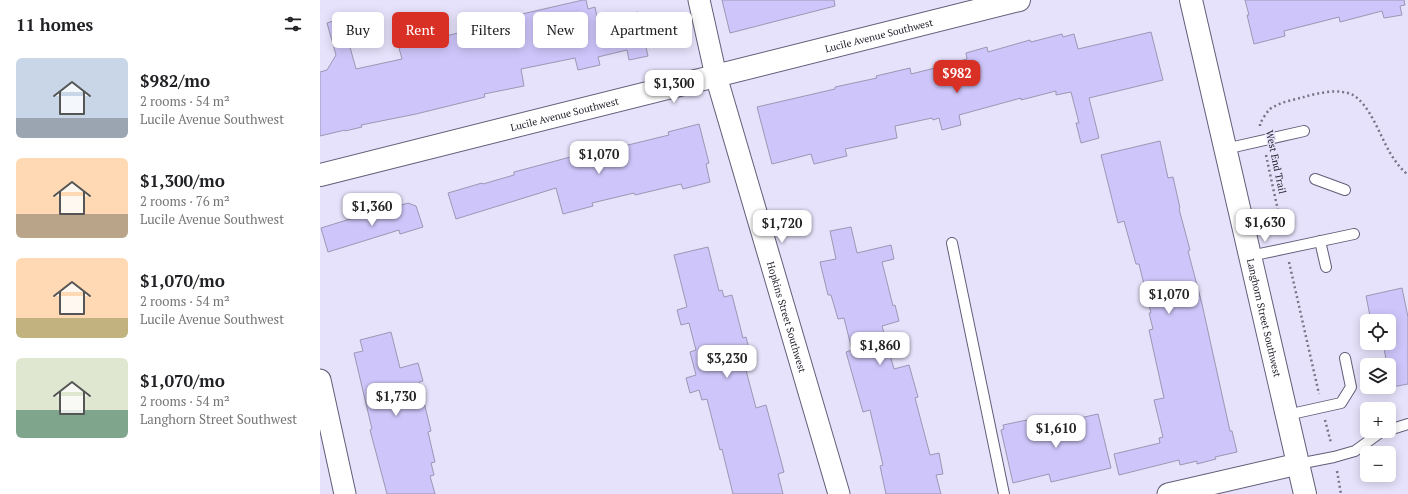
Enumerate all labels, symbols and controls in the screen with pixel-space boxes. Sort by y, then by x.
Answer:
chip: Buy [332,12,384,48]
chip: Rent [392,12,449,48]
chip: Filters [457,12,525,48]
chip: New [533,12,588,48]
chip: Apartment [596,12,692,48]
text: 11 homes [16,13,93,36]
icon: filters [282,13,304,35]
street label: Lucile Avenue Southwest [823,15,934,55]
pin: $982 [933,60,981,94]
text: $982 [942,64,972,82]
text: $982/mo [140,69,210,92]
pin: $1,300 [641,70,707,104]
icon: home [48,74,96,122]
text: $1,300 [654,74,694,92]
text: 2 rooms · 54 m² [140,92,230,110]
street label: Lucile Avenue Southwest [509,94,620,134]
text: Lucile Avenue Southwest [140,110,284,128]
street label: West End Trail [1263,129,1289,195]
pin: $1,070 [566,141,632,175]
text: $1,070 [579,145,619,163]
text: $1,300/mo [140,169,225,192]
icon: home [48,174,96,222]
text: 2 rooms · 76 m² [140,192,230,210]
pin: $1,360 [339,193,405,227]
text: $1,360 [352,197,392,215]
pin: $1,630 [1232,209,1298,243]
text: Lucile Avenue Southwest [140,210,284,228]
pin: $1,720 [749,210,815,244]
text: $1,630 [1245,213,1285,231]
text: $1,720 [762,214,802,232]
street label: Langhorn Street Southwest [1244,257,1284,378]
street label: Hopkins Street Southwest [764,260,809,374]
text: $1,070/mo [140,269,225,292]
icon: home [48,274,96,322]
pin: $1,070 [1136,281,1202,315]
text: $1,070 [1149,285,1189,303]
text: 2 rooms · 54 m² [140,292,230,310]
text: Lucile Avenue Southwest [140,310,284,328]
map controls [1360,314,1396,482]
button: locate [1360,314,1396,350]
pin: $1,860 [847,332,913,366]
text: $1,860 [860,336,900,354]
pin: $3,230 [694,345,760,379]
text: $3,230 [707,349,747,367]
button: layers [1360,358,1396,394]
text: $1,070/mo [140,369,225,392]
icon: home [48,374,96,422]
pin: $1,730 [363,383,429,417]
text: $1,730 [376,387,416,405]
text: 2 rooms · 54 m² [140,392,230,410]
button: + [1360,402,1396,438]
text: Langhorn Street Southwest [140,410,297,428]
pin: $1,610 [1023,415,1089,449]
text: $1,610 [1036,419,1076,437]
button: − [1360,446,1396,482]

